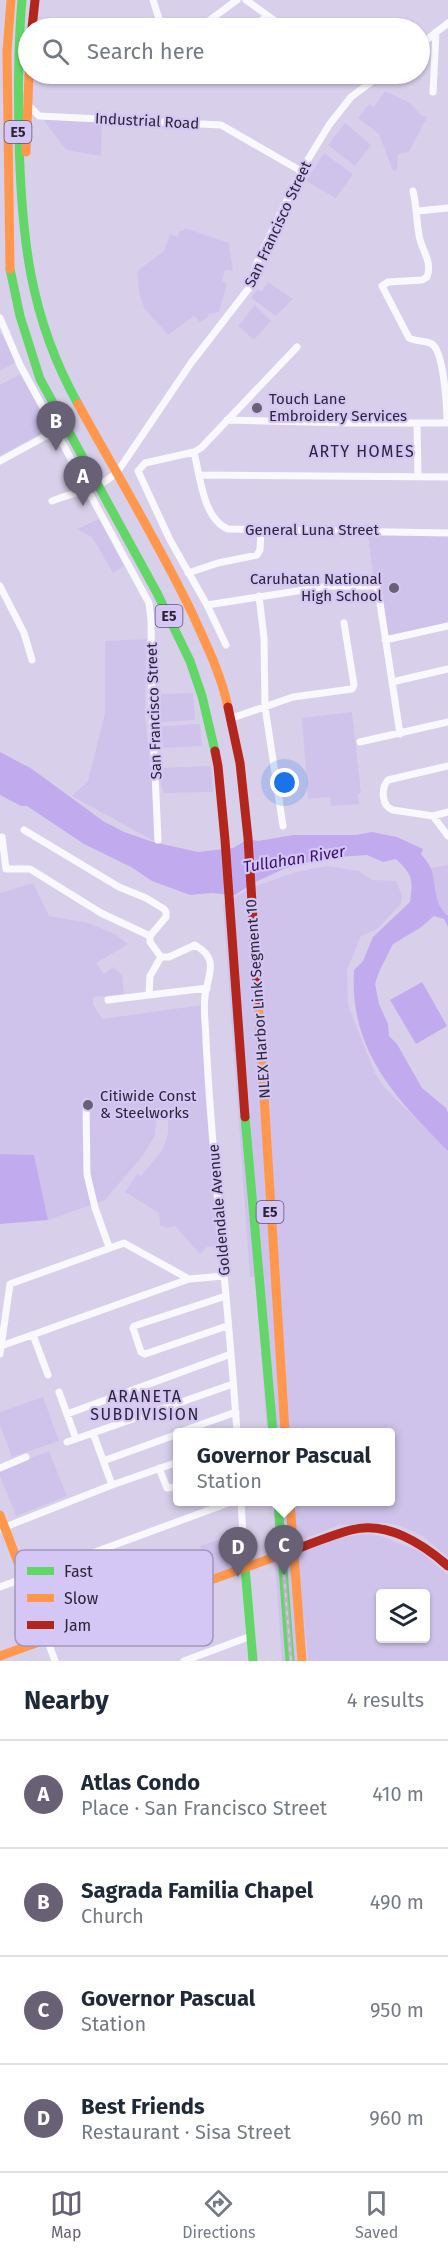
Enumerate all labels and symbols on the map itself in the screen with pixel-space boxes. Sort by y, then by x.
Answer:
street label: Industrial Road [94,109,200,133]
road number: E5 [4,121,32,143]
street label: San Francisco Street [241,158,315,290]
place label: Touch Lane Embroidery Services [269,390,407,425]
marker: Touch Lane Embroidery Services [250,401,264,415]
pin: B [36,402,76,451]
district label: ARTY HOMES [309,442,415,461]
pin: A [64,456,103,506]
street label: General Luna Street [245,521,380,539]
place label: Caruhatan National High School [250,570,383,605]
marker: Caruhatan National High School [387,581,401,595]
road number: E5 [156,605,182,627]
street label: San Francisco Street [143,642,165,780]
your location [270,768,299,797]
water label: Tullahan River [242,841,347,876]
street label: NLEX Harbor Link Segment 10 [242,899,274,1099]
place label: Citiwide Const & Steelworks [100,1087,197,1122]
marker: Citiwide Const & Steelworks [81,1098,95,1112]
street label: Goldendale Avenue [204,1144,234,1276]
road number: E5 [256,1201,284,1223]
district label: ARANETA SUBDIVISION [90,1387,200,1424]
pin: C [264,1526,304,1575]
pin: D [218,1528,258,1577]
legend [15,1550,213,1646]
text: Fast [64,1562,93,1581]
text: Slow [64,1589,99,1608]
text: Jam [64,1616,91,1635]

